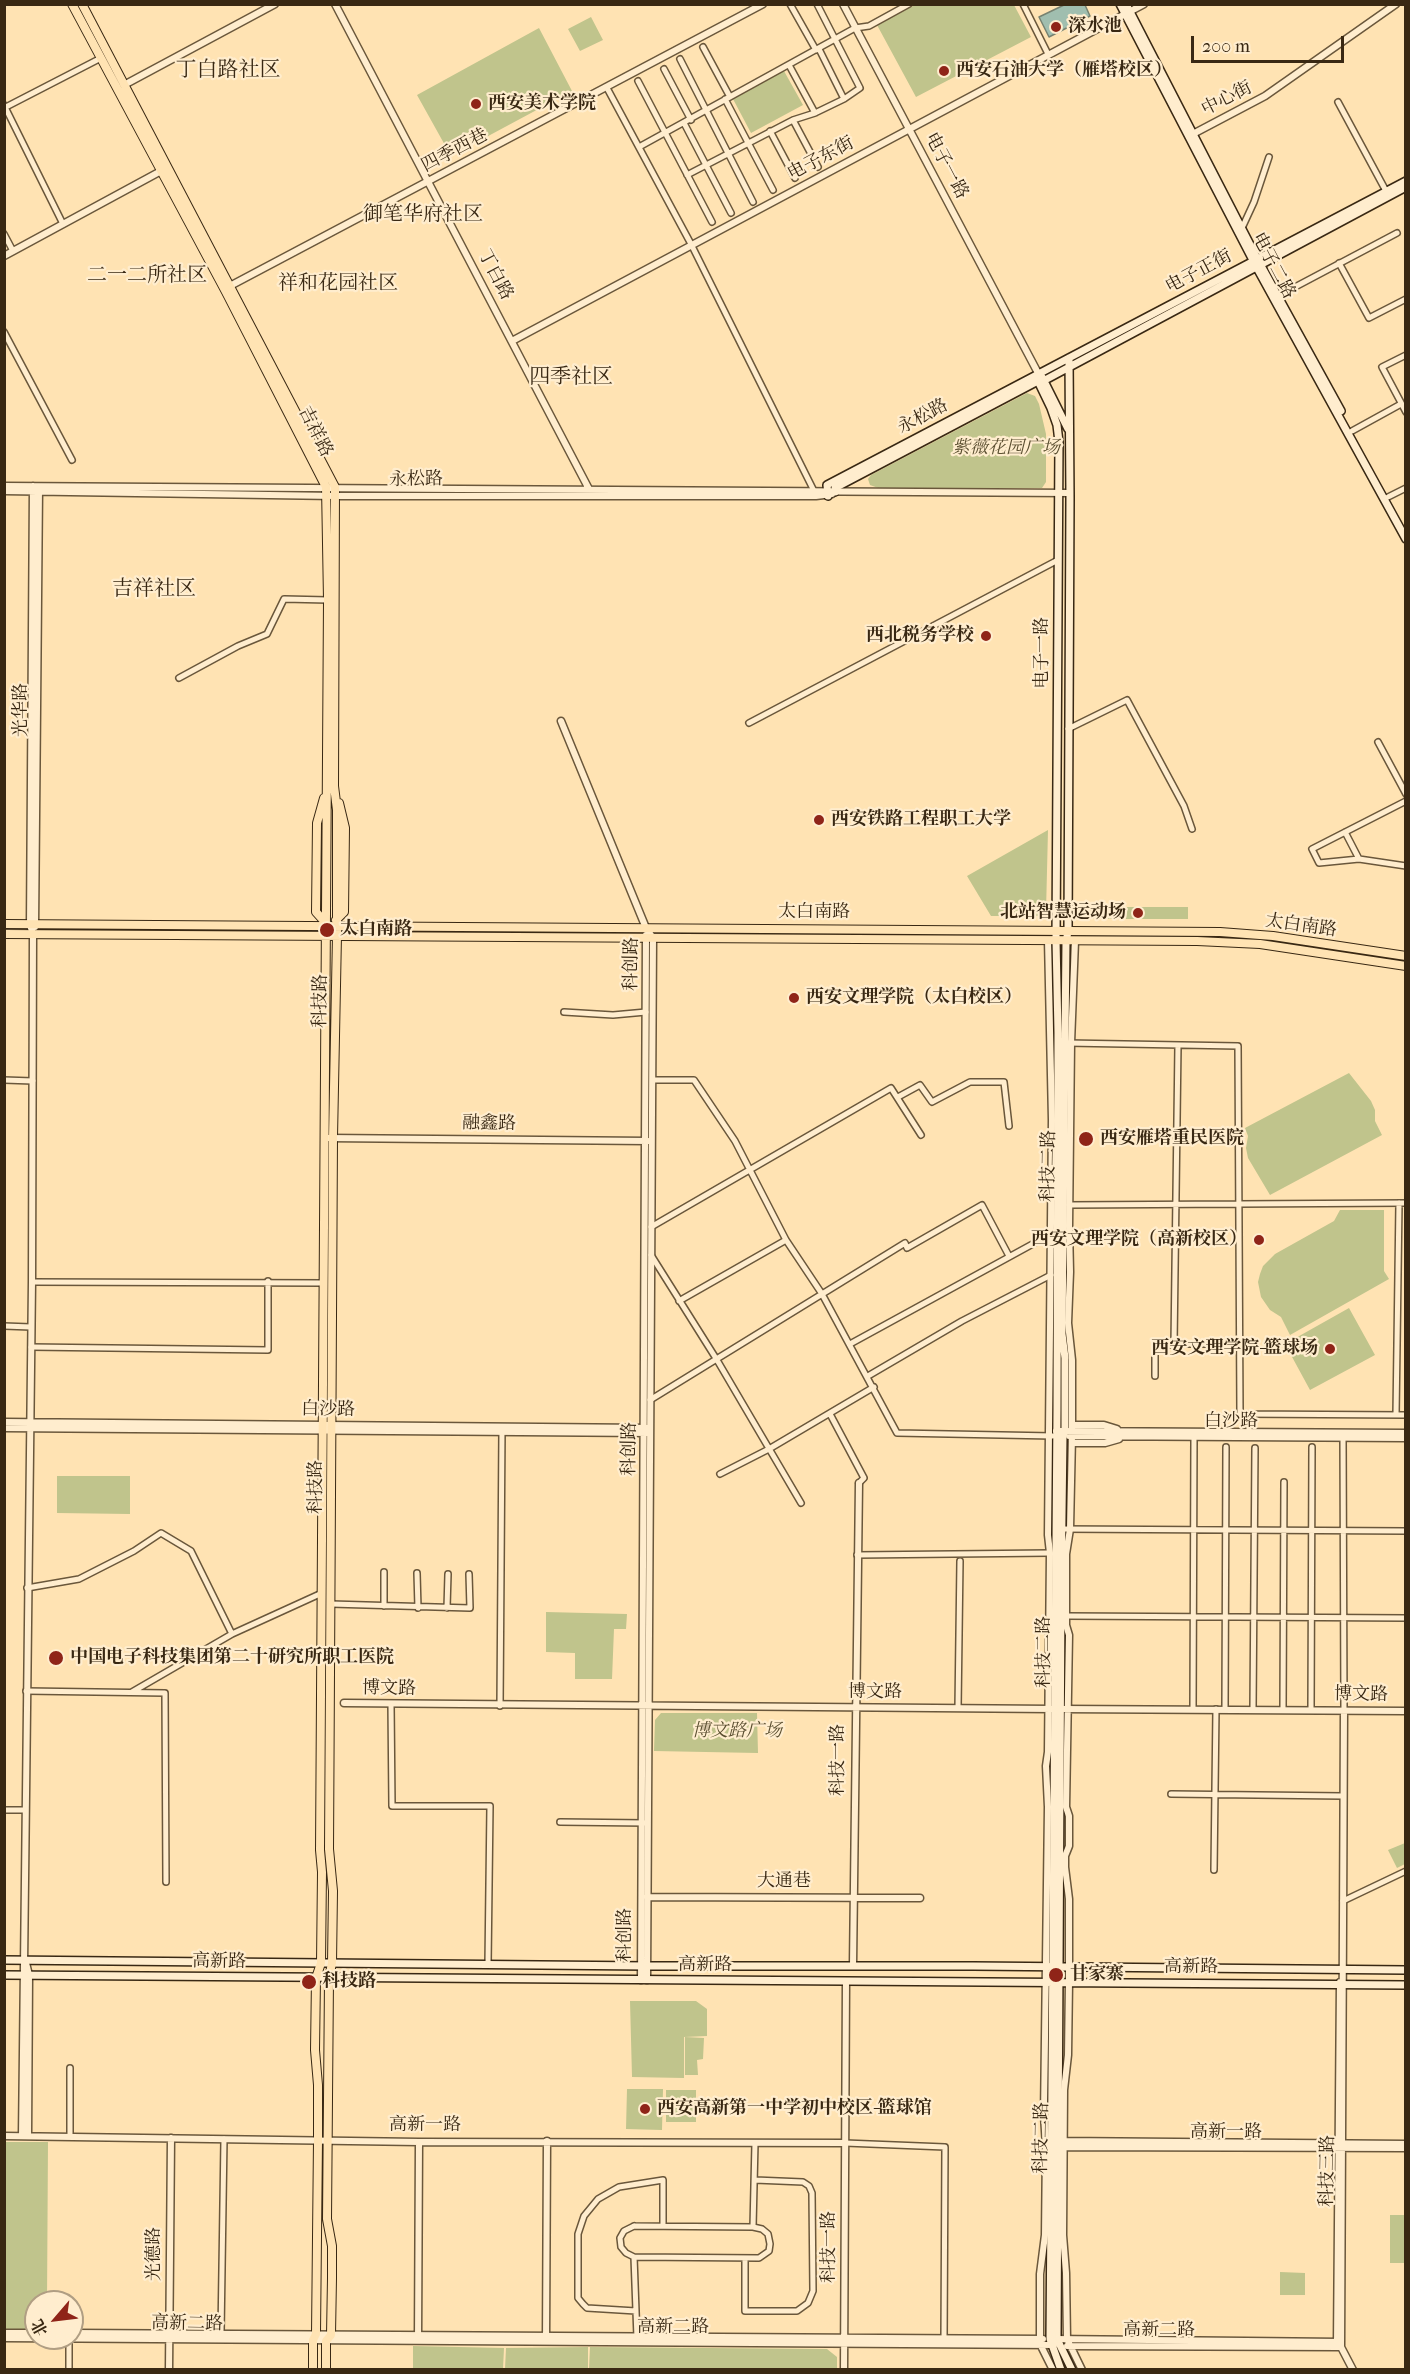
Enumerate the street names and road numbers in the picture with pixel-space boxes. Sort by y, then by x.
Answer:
street label: 中心街 [1198,77,1256,121]
street label: 四季西巷 [418,125,492,177]
street label: 电子一路 [920,129,972,203]
street label: 电子东街 [784,133,858,185]
street label: 电子二路 [1247,229,1299,303]
street label: 丁白路 [473,246,517,304]
street label: 电子正街 [1162,246,1236,298]
street label: 永松路 [894,395,952,439]
street label: 吉祥路 [293,403,337,461]
street label: 永松路 [389,469,443,491]
street label: 电子一路 [1032,617,1054,689]
street label: 光华路 [11,683,33,737]
street label: 太白南路 [778,902,850,924]
street label: 太白南路 [1264,910,1338,942]
street label: 科创路 [621,937,643,991]
street label: 科技路 [310,974,332,1028]
street label: 融鑫路 [462,1113,516,1135]
street label: 科技二路 [1038,1130,1060,1202]
street label: 白沙路 [301,1399,355,1421]
street label: 白沙路 [1204,1411,1258,1433]
street label: 科创路 [619,1422,641,1476]
street label: 科技路 [306,1460,328,1514]
street label: 科技二路 [1034,1616,1056,1688]
street label: 博文路 [362,1678,416,1700]
street label: 博文路 [848,1682,902,1704]
street label: 博文路 [1334,1684,1388,1706]
street label: 科技一路 [828,1724,850,1796]
street label: 大通巷 [757,1871,811,1893]
street label: 科创路 [615,1908,637,1962]
street label: 高新路 [192,1951,246,1973]
street label: 高新路 [678,1955,732,1977]
street label: 高新路 [1164,1957,1218,1979]
street label: 科技二路 [1031,2102,1053,2174]
street label: 高新一路 [389,2115,461,2137]
street label: 高新一路 [1190,2122,1262,2144]
street label: 科技三路 [1317,2135,1339,2207]
street label: 科技一路 [819,2211,841,2283]
street label: 光德路 [144,2227,166,2281]
street label: 高新二路 [151,2313,223,2335]
street label: 高新二路 [637,2317,709,2339]
street label: 高新二路 [1123,2320,1195,2342]

